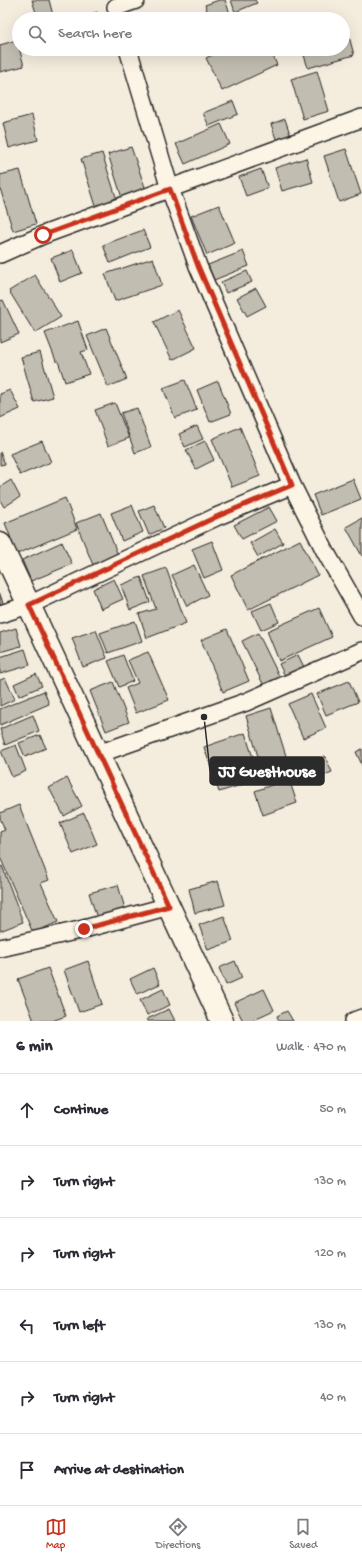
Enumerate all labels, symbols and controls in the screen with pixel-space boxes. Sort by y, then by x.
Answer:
search box [12,12,350,56]
icon: search [26,23,48,45]
text: Search here [58,25,132,43]
route start [34,226,52,244]
callout: JJ Guesthouse [210,757,324,785]
text: JJ Guesthouse [217,764,317,783]
route end [75,920,93,938]
text: 6 min [16,1037,52,1057]
text: Walk · 470 m [276,1040,346,1055]
icon: ahead [16,1099,38,1121]
text: Continue [54,1101,108,1119]
text: 50 m [319,1102,346,1117]
icon: right [16,1171,38,1193]
text: Turn right [54,1173,114,1191]
text: 130 m [314,1174,346,1189]
icon: right [16,1243,38,1265]
text: Turn right [54,1245,114,1263]
text: 120 m [315,1246,346,1261]
icon: left [16,1315,38,1337]
text: Turn left [54,1317,105,1335]
text: 130 m [314,1318,346,1333]
icon: right [16,1387,38,1409]
text: Turn right [54,1389,114,1407]
text: 40 m [320,1390,346,1405]
icon: arrive [16,1459,38,1481]
text: Arrive at destination [54,1461,184,1479]
tab: Map [45,1516,67,1552]
tab: Directions [156,1516,200,1552]
tab: Saved [289,1516,317,1552]

